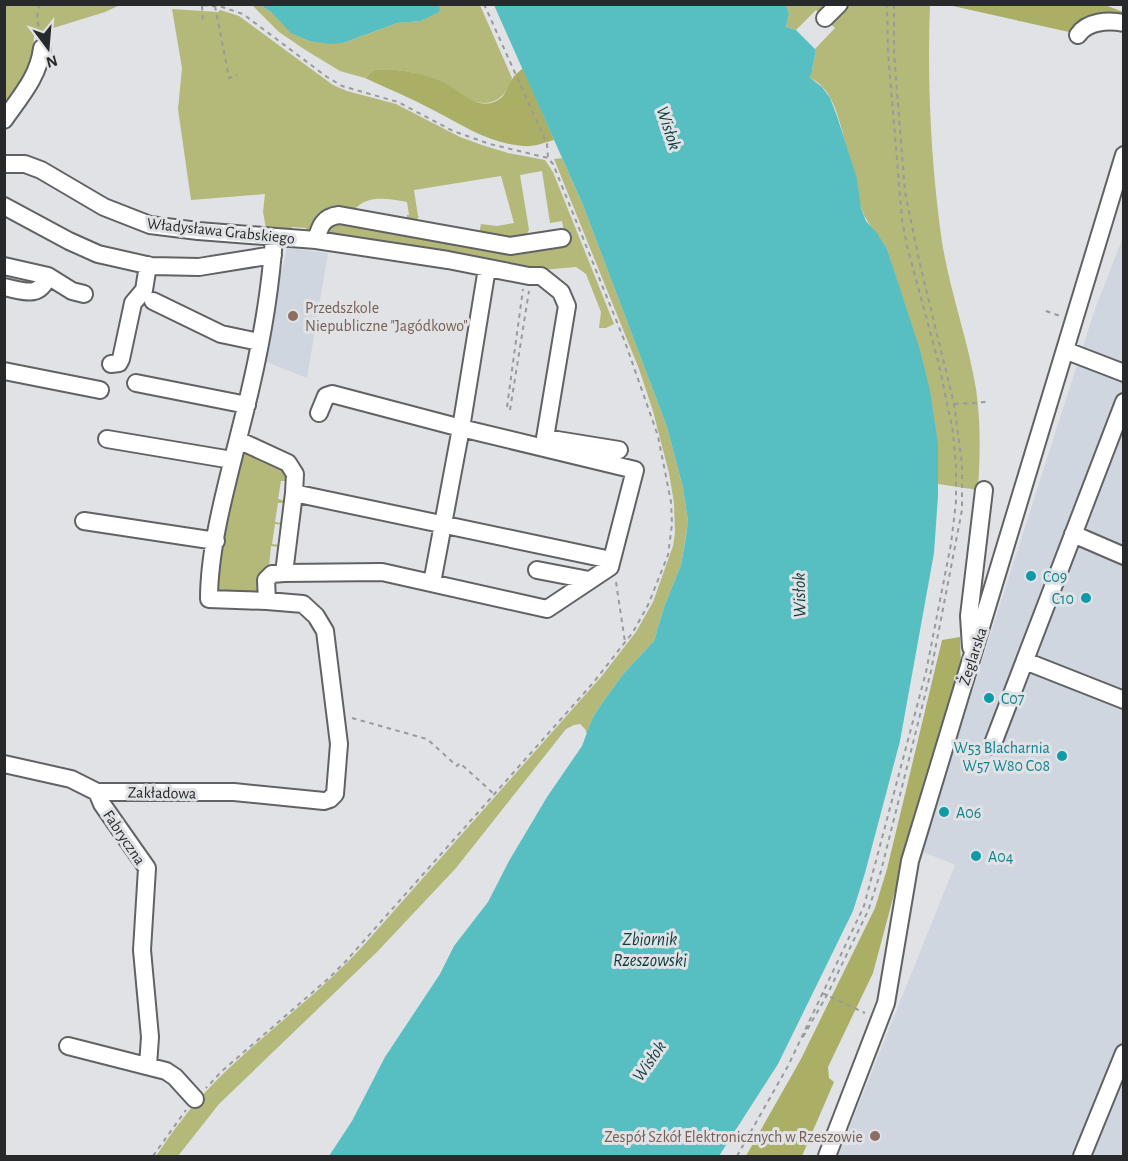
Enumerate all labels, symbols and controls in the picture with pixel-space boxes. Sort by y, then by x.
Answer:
north arrow [18,18,78,78]
text: N [44,52,59,71]
water label: Wisłok [653,104,684,152]
street label: Władysława Grabskiego [146,215,296,248]
place label: Przedszkole Niepubliczne "Jagódkowo" [305,300,468,334]
marker: Przedszkole Niepubliczne "Jagódkowo" [286,309,300,323]
marker: C09 [1024,569,1038,583]
place label: C09 [1043,569,1067,585]
water label: Wisłok [791,572,809,618]
place label: C10 [1052,591,1074,607]
marker: C10 [1079,591,1093,605]
street label: Żeglarska [954,625,990,687]
marker: C07 [982,691,996,705]
place label: C07 [1001,691,1025,707]
place label: W53 Blacharnia W57 W80 C08 [953,740,1050,774]
marker: W53 Blacharnia W57 W80 C08 [1055,749,1069,763]
street label: Zakładowa [128,784,196,802]
marker: A06 [937,805,951,819]
place label: A06 [956,805,981,821]
street label: Fabryczna [99,807,148,868]
marker: A04 [969,849,983,863]
place label: A04 [988,849,1014,865]
water label: Zbiornik Rzeszowski [613,931,687,970]
water label: Wisłok [630,1038,670,1085]
place label: Zespół Szkół Elektronicznych w Rzeszowie [604,1129,863,1146]
marker: Zespół Szkół Elektronicznych w Rzeszowie [868,1129,882,1143]

